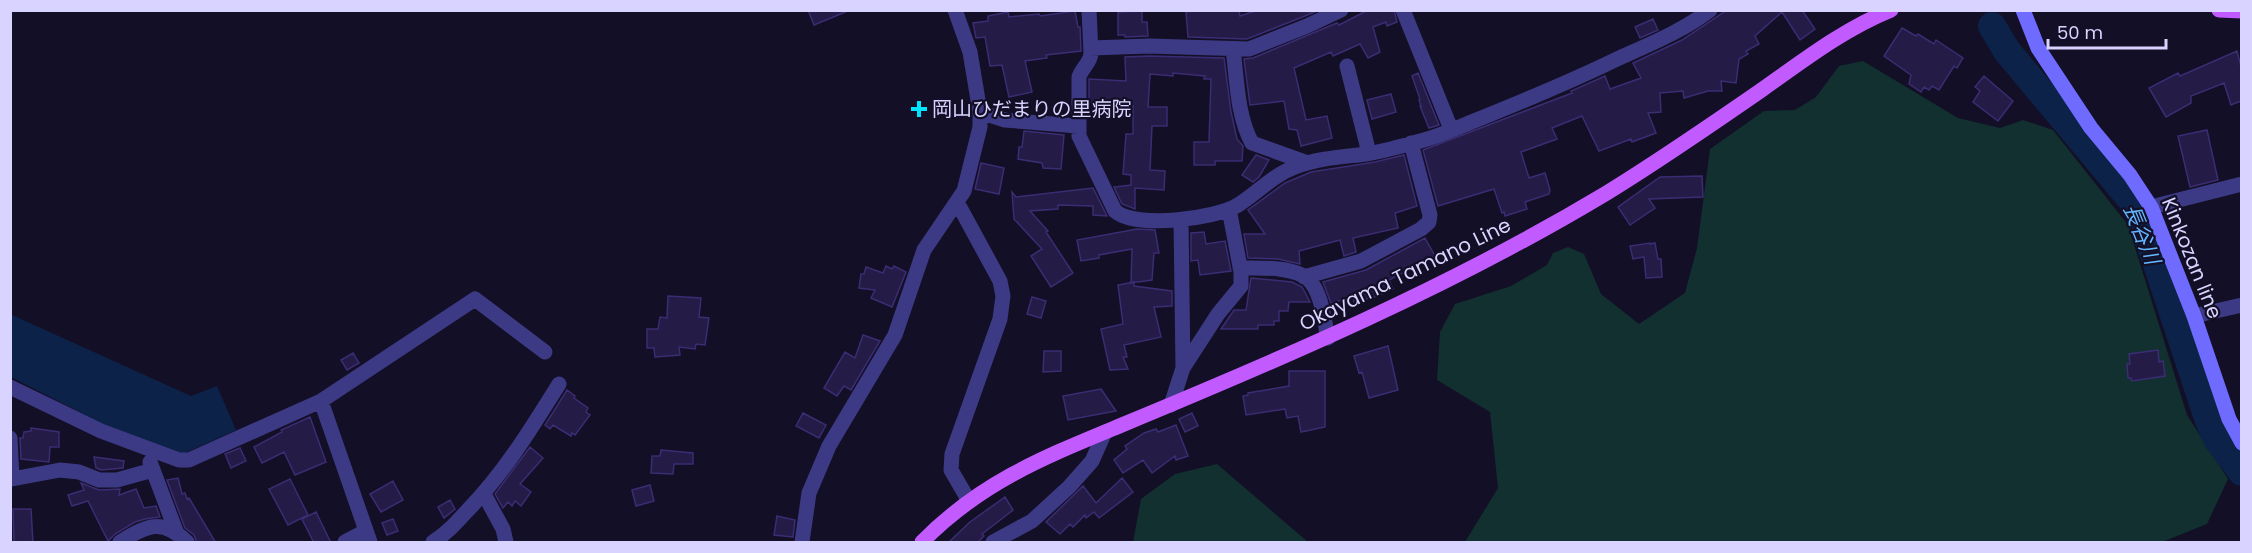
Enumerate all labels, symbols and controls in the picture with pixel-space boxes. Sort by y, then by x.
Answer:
scale bar [2048,12,2166,50]
text: 50 m [2057,20,2103,45]
place label: 岡山ひだまりの里病院 [932,95,1132,123]
marker: 岡山ひだまりの里病院 [910,100,928,118]
street label: Kinkozan line [2155,193,2229,323]
water label: 長谷川 [2117,199,2168,270]
street label: Okayama Tamano Line [1295,211,1515,337]

